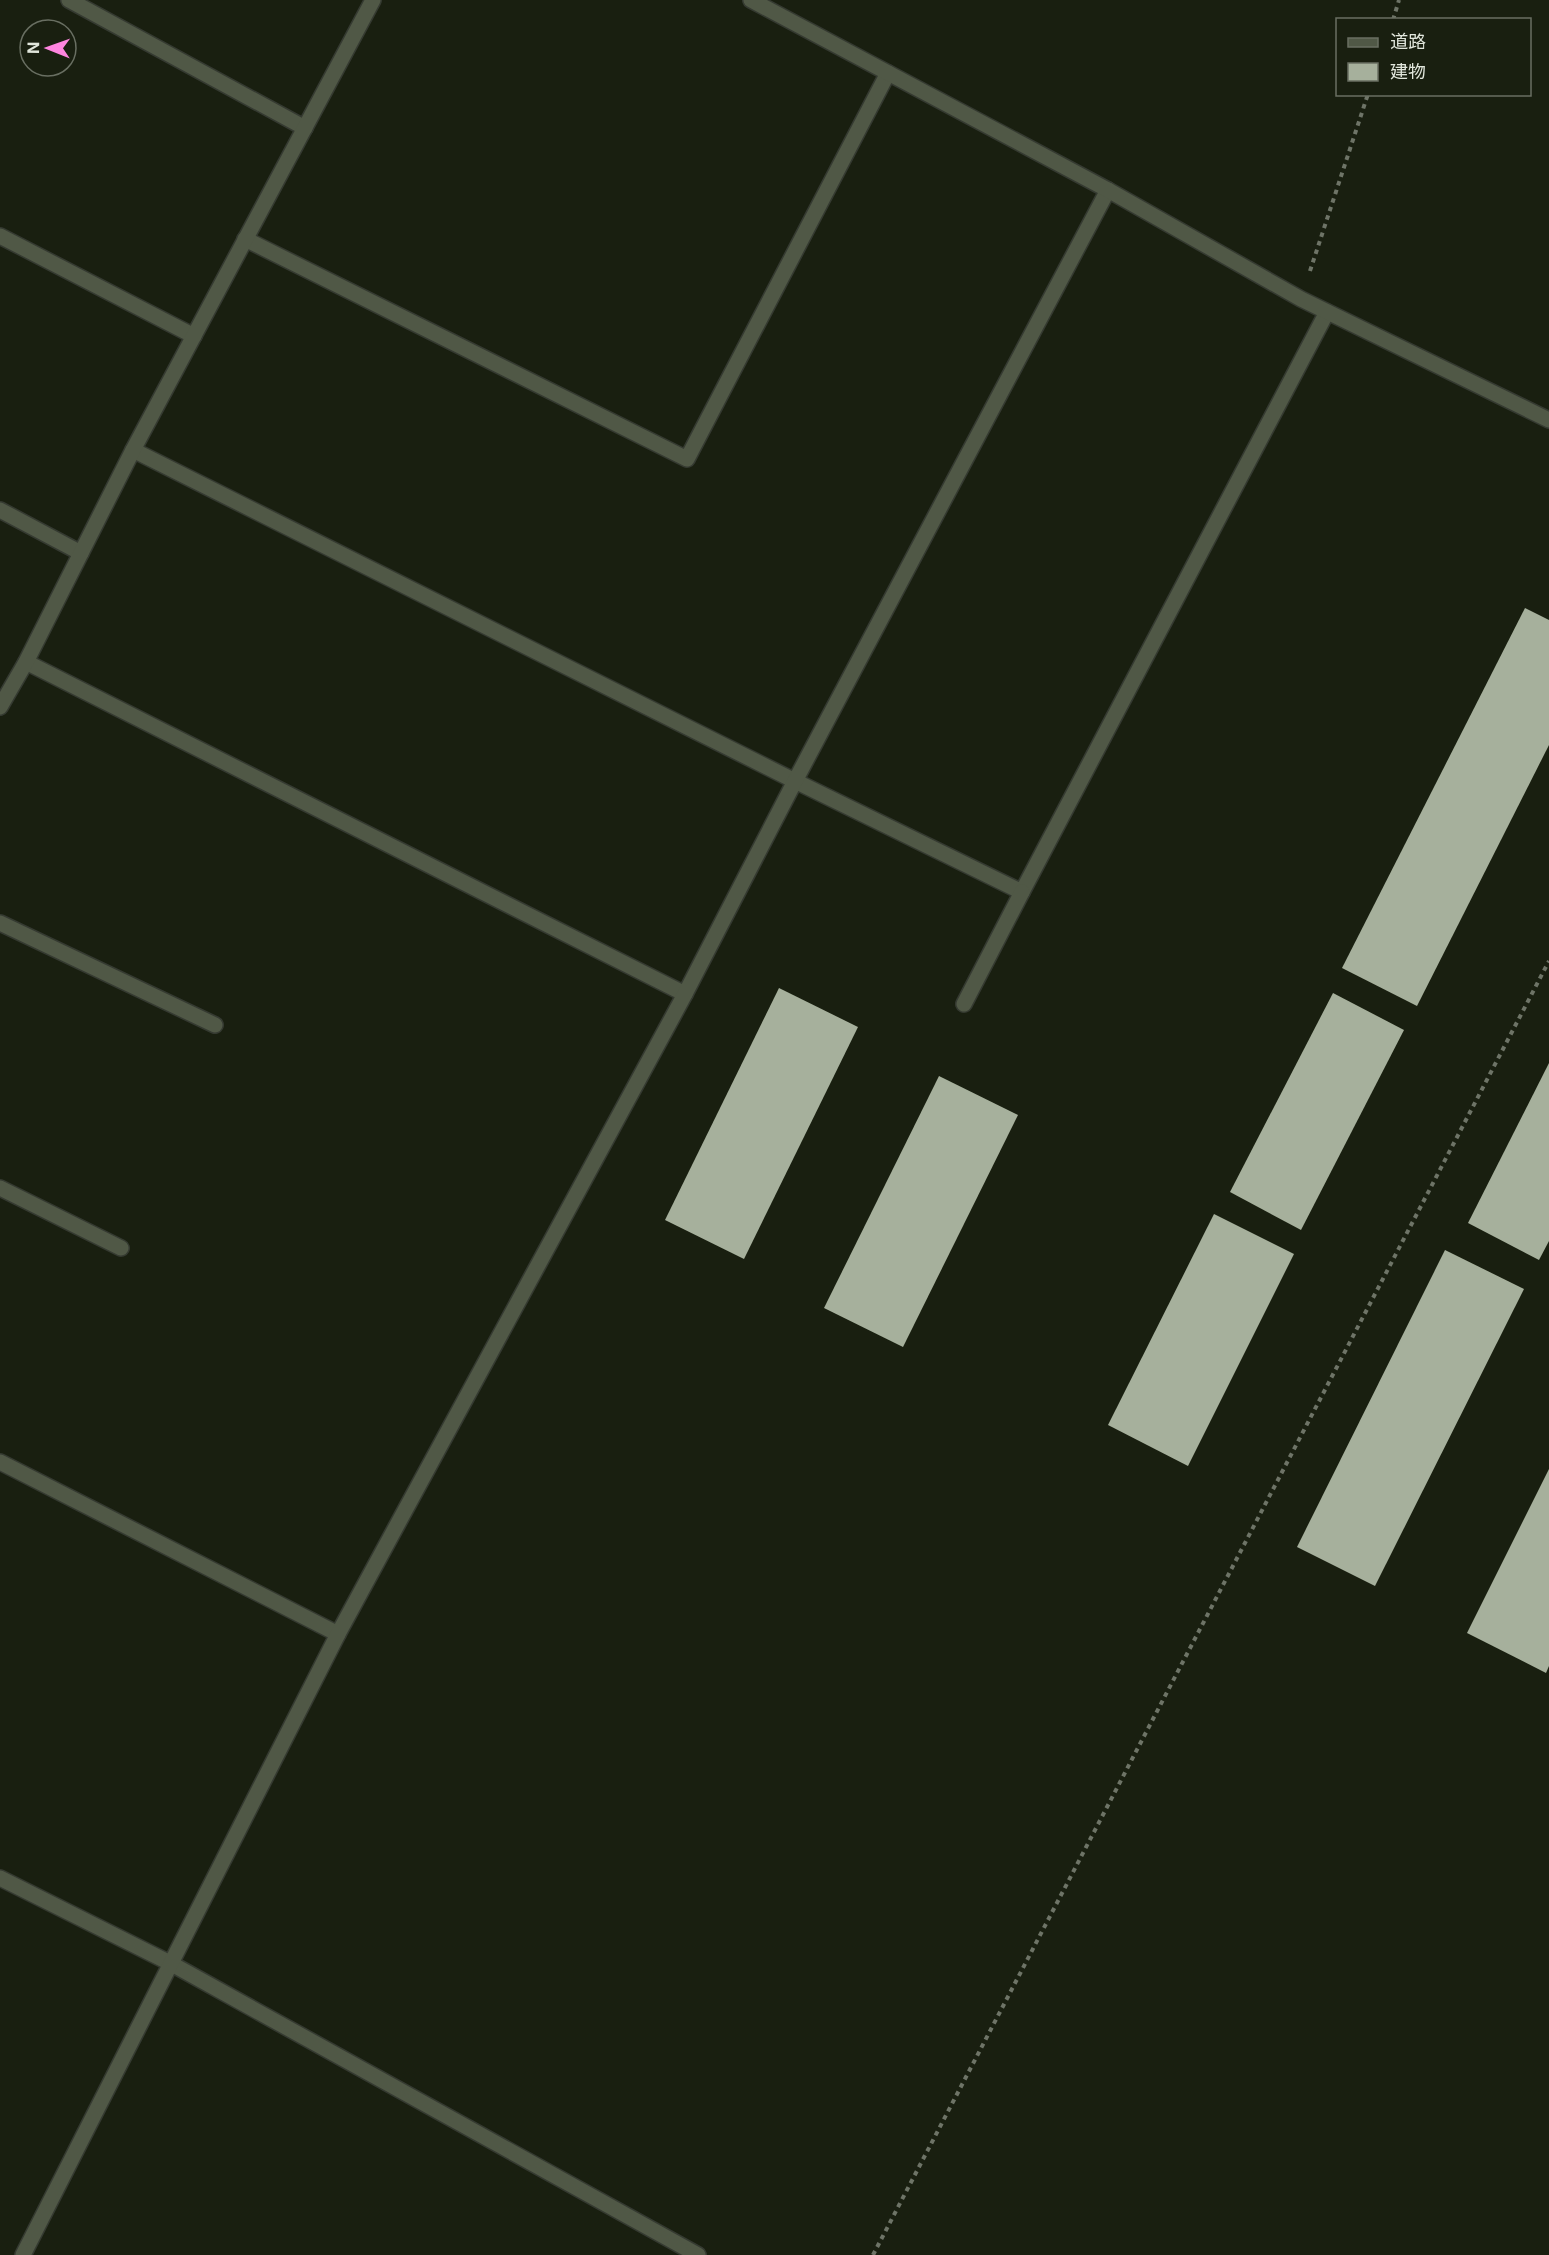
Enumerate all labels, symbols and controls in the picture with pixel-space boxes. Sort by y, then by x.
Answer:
north arrow [18,18,78,78]
legend [1336,18,1531,96]
text: 道路 [1390,31,1426,52]
text: N [23,41,43,54]
text: 建物 [1390,61,1426,82]

